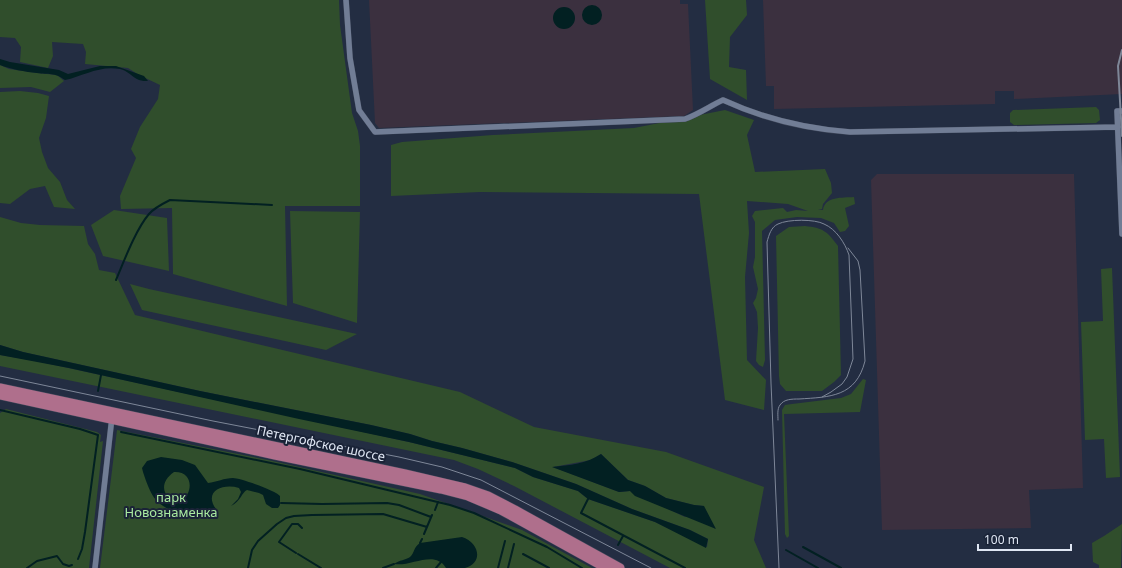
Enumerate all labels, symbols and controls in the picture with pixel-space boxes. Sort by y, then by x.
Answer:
street label: Петергофское шоссе [255,421,387,465]
park label: парк Новознаменка [125,488,218,521]
scale bar [978,526,1071,552]
text: 100 m [984,531,1019,548]

